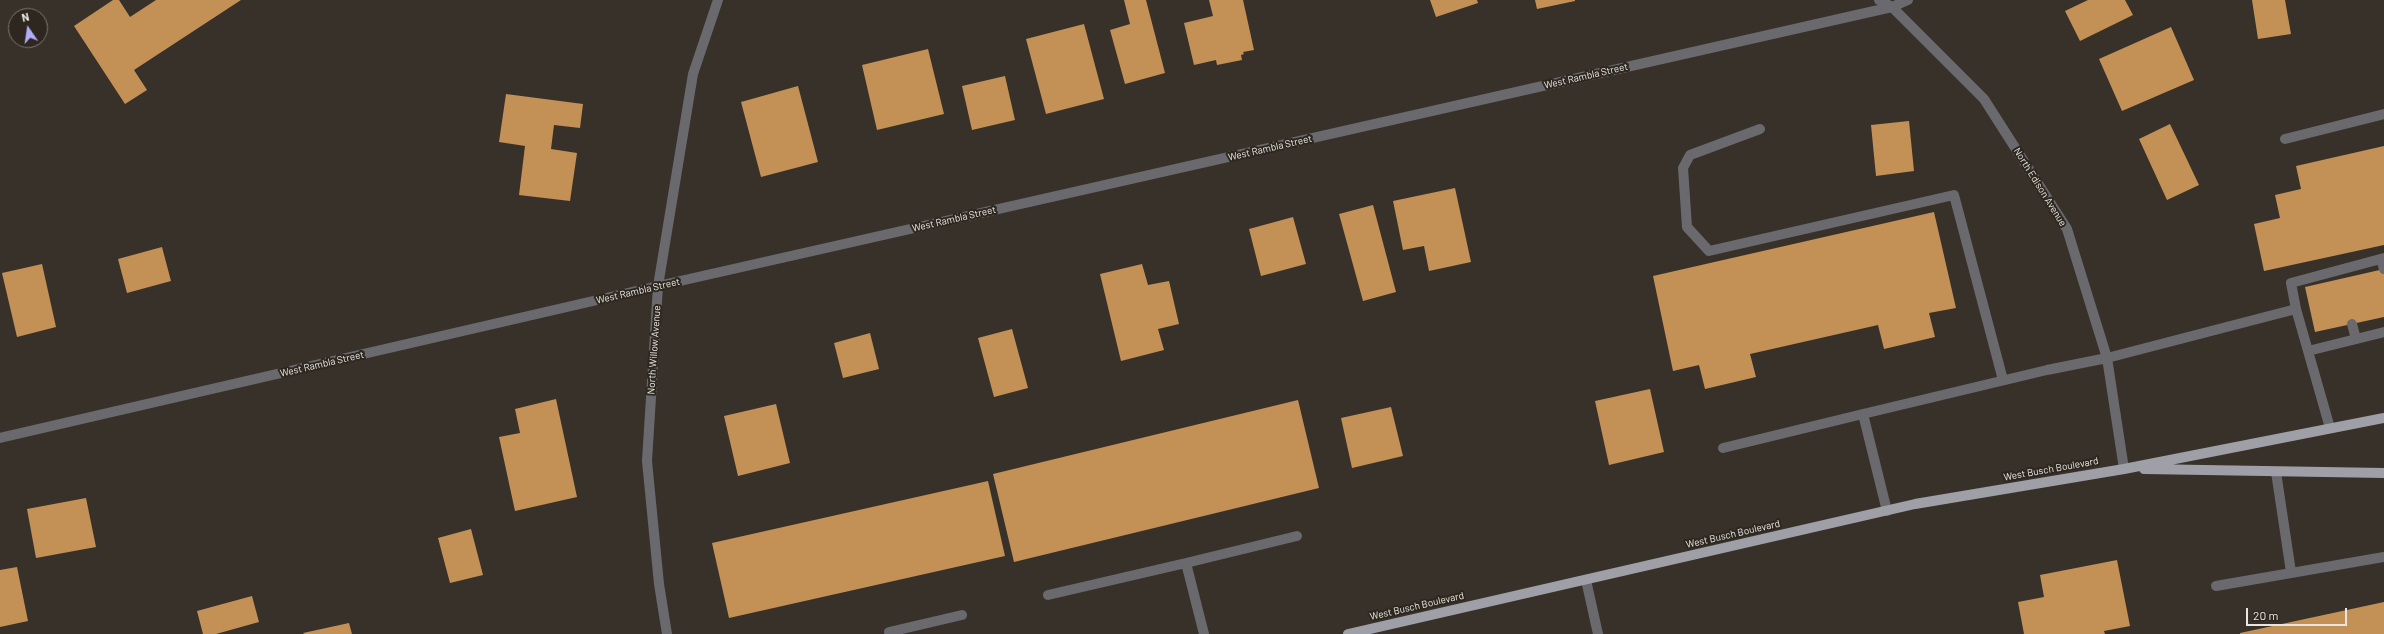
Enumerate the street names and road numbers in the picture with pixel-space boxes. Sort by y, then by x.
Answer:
street label: West Rambla Street [1543,61,1629,91]
street label: West Rambla Street [1227,133,1313,163]
street label: North Edison Avenue [2011,145,2069,229]
street label: West Rambla Street [911,204,997,234]
street label: West Rambla Street [595,276,681,306]
street label: North Willow Avenue [645,305,663,395]
street label: West Rambla Street [279,349,365,379]
street label: West Busch Boulevard [2003,455,2099,483]
street label: West Busch Boulevard [1685,517,1781,551]
street label: West Busch Boulevard [1369,589,1465,623]

